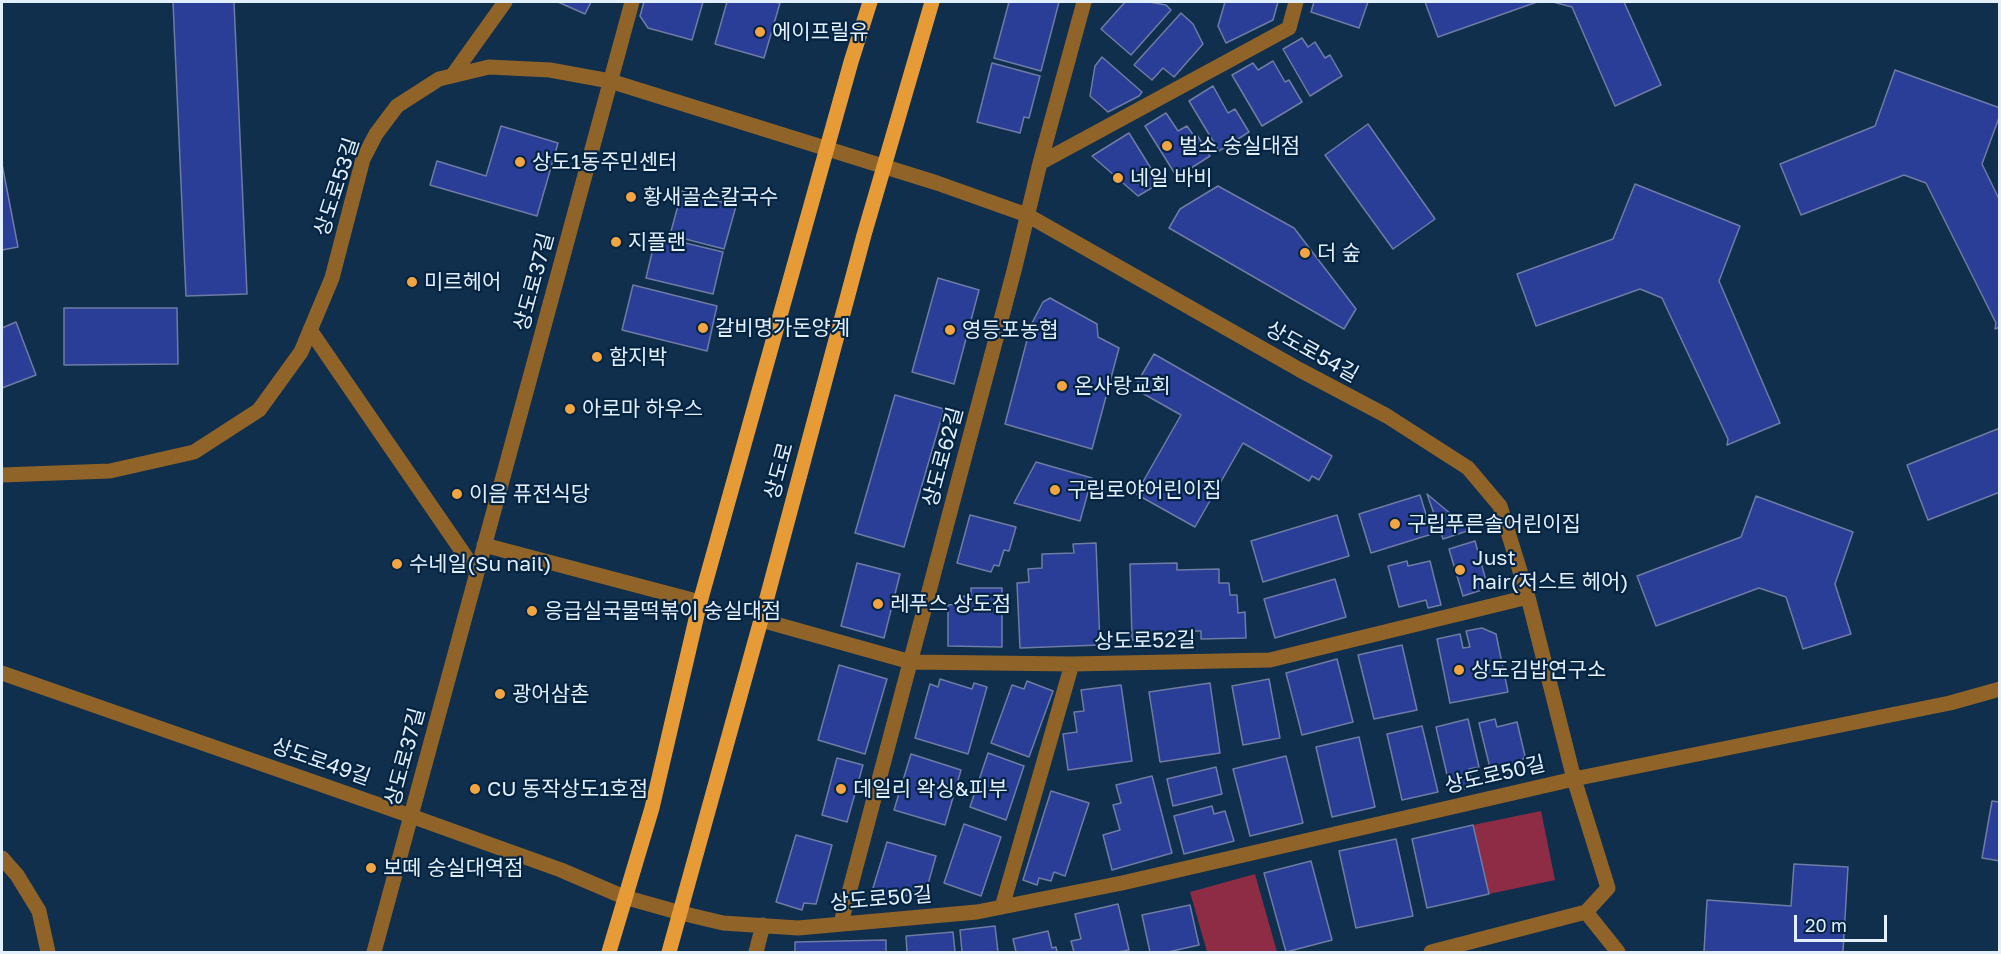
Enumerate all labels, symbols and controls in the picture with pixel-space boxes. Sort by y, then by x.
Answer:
place label: 에이프릴유 [772,19,869,45]
marker: 에이프릴유 [753,25,767,39]
place label: 벌소 숭실대점 [1179,133,1300,159]
street label: 상도로53길 [309,135,365,239]
marker: 벌소 숭실대점 [1160,139,1174,153]
place label: 상도1동주민센터 [532,149,677,175]
marker: 상도1동주민센터 [513,155,527,169]
place label: 네일 바비 [1130,165,1213,191]
marker: 네일 바비 [1111,171,1125,185]
place label: 황새골손칼국수 [643,184,778,210]
marker: 황새골손칼국수 [624,190,638,204]
place label: 지플랜 [628,229,686,255]
street label: 상도로37길 [509,230,559,334]
marker: 지플랜 [609,235,623,249]
place label: 더 숲 [1317,240,1361,266]
marker: 더 숲 [1298,246,1312,260]
place label: 미르헤어 [424,269,501,295]
marker: 미르헤어 [405,275,419,289]
place label: 갈비명가돈양계 [715,315,850,341]
street label: 상도로54길 [1261,316,1363,388]
place label: 영등포농협 [962,317,1059,343]
marker: 갈비명가돈양계 [696,321,710,335]
marker: 영등포농협 [943,323,957,337]
place label: 함지박 [609,344,667,370]
marker: 함지박 [590,350,604,364]
place label: 온사랑교회 [1074,373,1171,399]
marker: 온사랑교회 [1055,379,1069,393]
place label: 아로마 하우스 [582,396,703,422]
marker: 아로마 하우스 [563,402,577,416]
street label: 상도로62길 [918,404,968,510]
street label: 상도로 [759,440,799,502]
place label: 구립로야어린이집 [1067,477,1222,503]
place label: 이음 퓨전식당 [469,481,590,507]
marker: 구립로야어린이집 [1048,483,1062,497]
marker: 이음 퓨전식당 [450,487,464,501]
place label: 구립푸른솔어린이집 [1407,511,1581,537]
marker: 구립푸른솔어린이집 [1388,517,1402,531]
place label: Just hair(저스트 헤어) [1472,545,1628,595]
place label: 수네일(Su nail) [409,551,551,577]
marker: 수네일(Su nail) [390,557,404,571]
marker: Just hair(저스트 헤어) [1453,563,1467,577]
place label: 레푸스 상도점 [890,591,1011,617]
marker: 레푸스 상도점 [871,597,885,611]
place label: 응급실국물떡볶이 숭실대점 [544,598,781,624]
marker: 응급실국물떡볶이 숭실대점 [525,604,539,618]
street label: 상도로52길 [1094,628,1196,654]
place label: 상도김밥연구소 [1471,657,1606,683]
marker: 상도김밥연구소 [1452,663,1466,677]
place label: 광어삼촌 [512,681,589,707]
marker: 광어삼촌 [493,687,507,701]
street label: 상도로37길 [380,705,430,809]
street label: 상도로49길 [268,733,374,791]
street label: 상도로50길 [1442,751,1548,799]
place label: CU 동작상도1호점 [487,776,648,802]
place label: 데일리 왁싱&피부 [853,776,1008,802]
marker: CU 동작상도1호점 [468,782,482,796]
marker: 데일리 왁싱&피부 [834,782,848,796]
place label: 보떼 숭실대역점 [383,855,523,881]
marker: 보떼 숭실대역점 [364,861,378,875]
street label: 상도로50길 [829,882,933,916]
scale bar [1797,903,1890,941]
text: 20 m [1805,914,1847,936]

